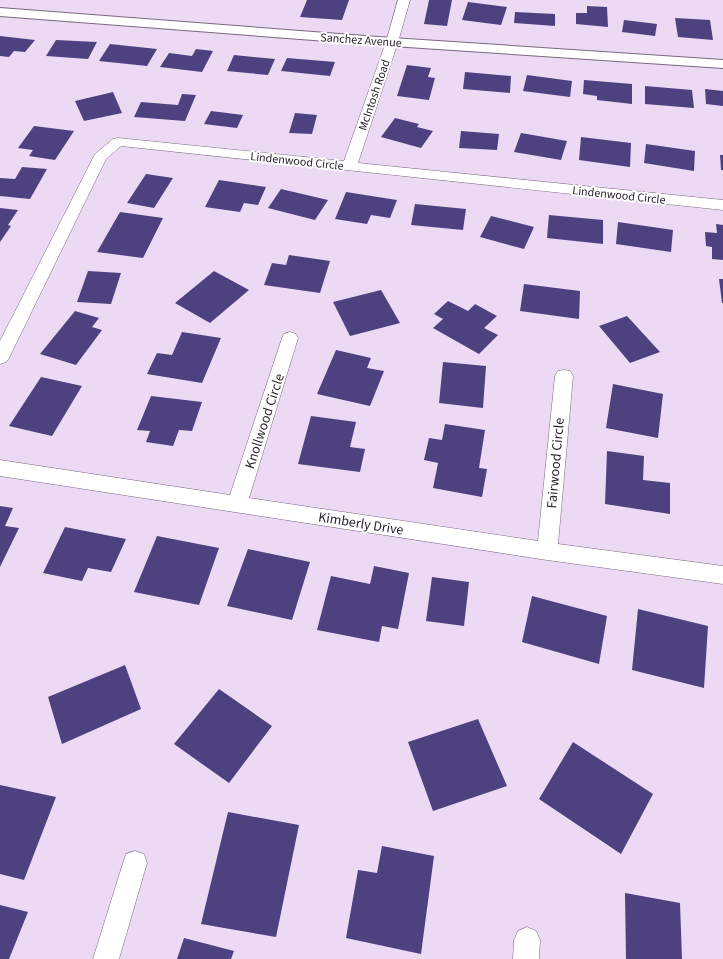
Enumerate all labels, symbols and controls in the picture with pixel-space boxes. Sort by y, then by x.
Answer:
street label: Sanchez Avenue [320,29,402,52]
street label: McIntosh Road [354,57,395,133]
street label: Lindenwood Circle [250,148,344,175]
street label: Lindenwood Circle [572,182,666,209]
street label: Knollwood Circle [240,371,290,472]
street label: Fairwood Circle [542,417,570,509]
street label: Kimberly Drive [317,507,405,541]

